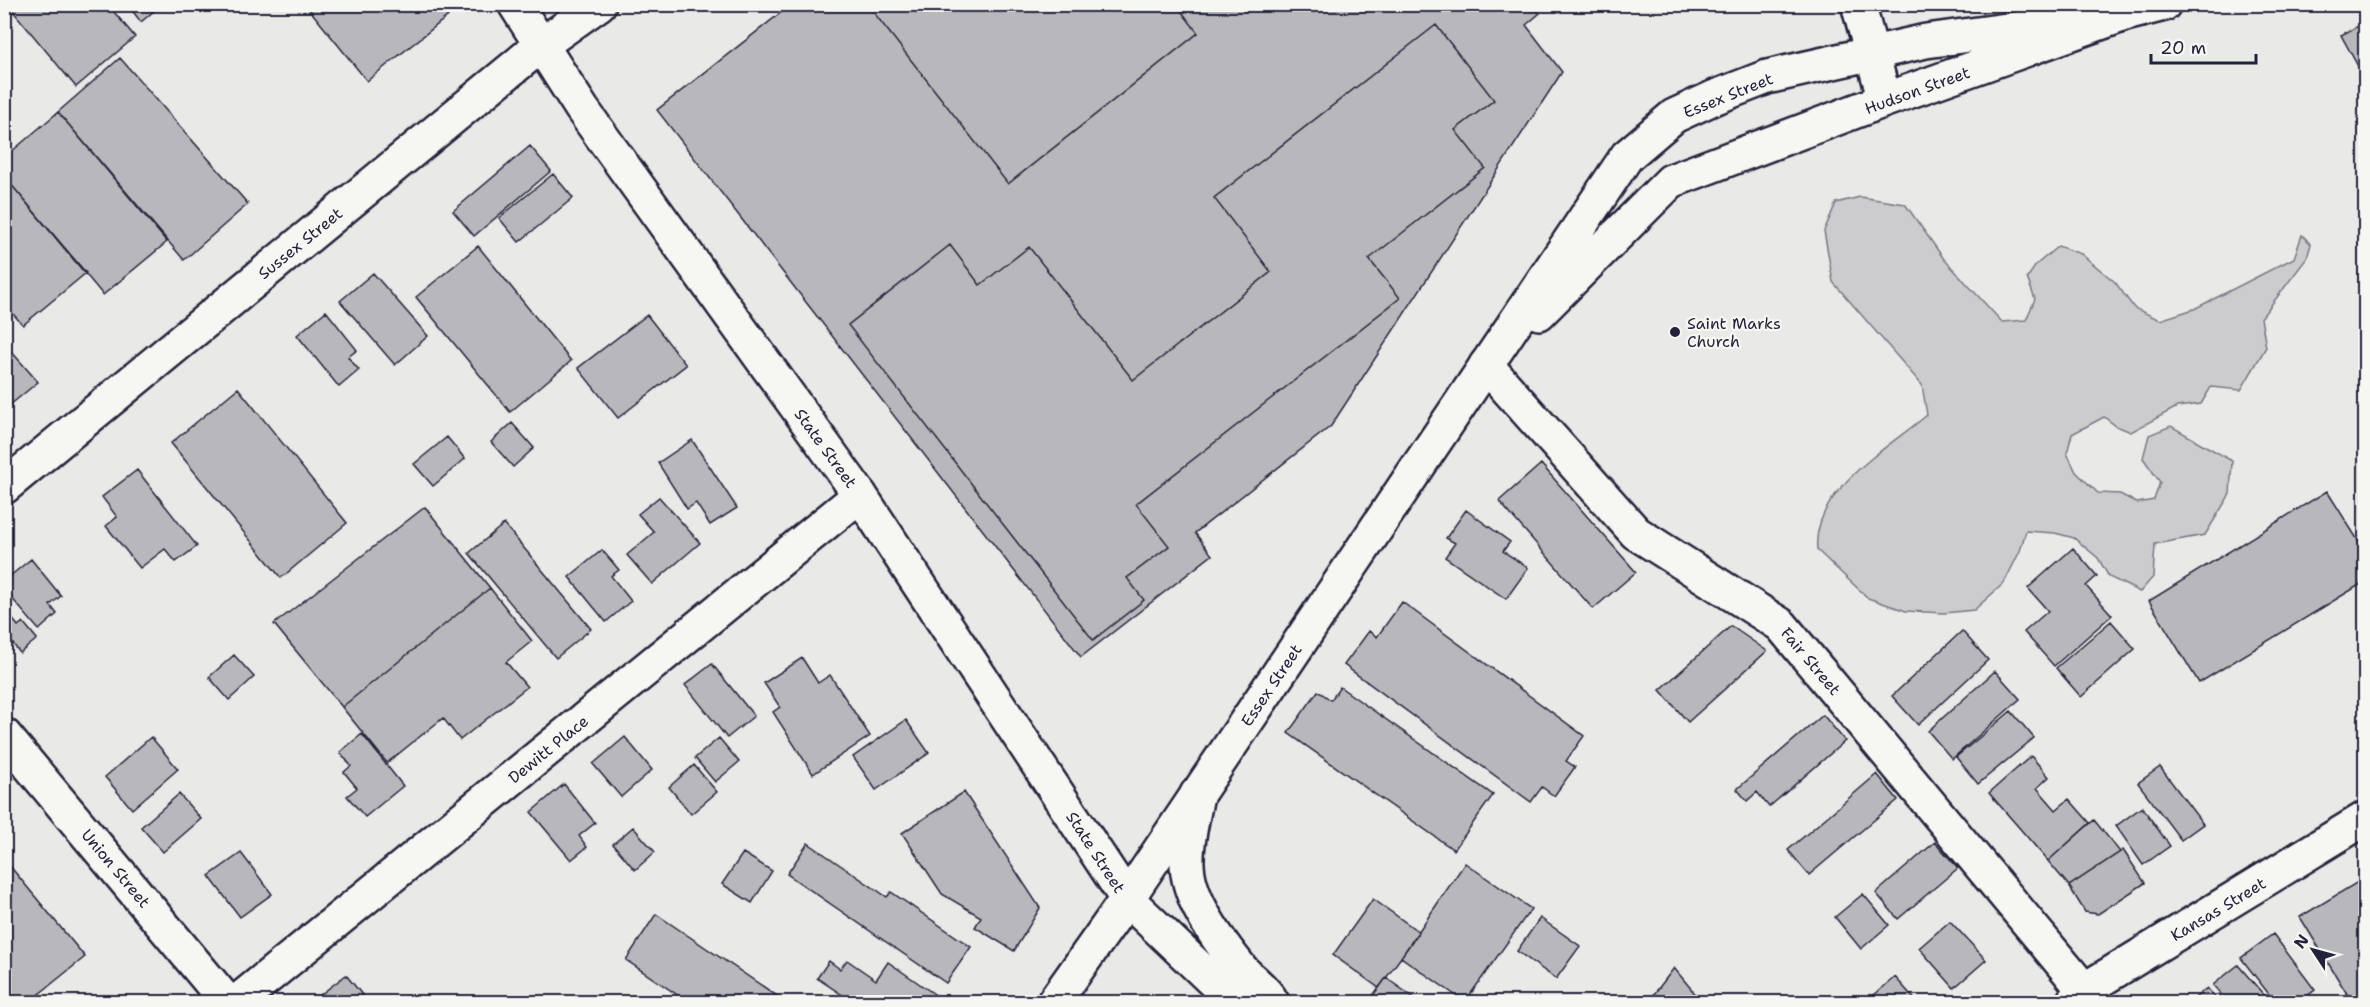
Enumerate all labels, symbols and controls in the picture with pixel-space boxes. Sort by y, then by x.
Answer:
scale bar [2151,27,2256,65]
text: 20 m [2160,36,2206,60]
street label: Hudson Street [1862,62,1973,119]
street label: Essex Street [1680,68,1776,123]
street label: Sussex Street [254,203,347,284]
place label: Saint Marks Church [1687,313,1781,352]
marker: Saint Marks Church [1668,325,1682,339]
street label: State Street [790,404,861,492]
street label: Fair Street [1776,623,1845,700]
street label: Essex Street [1236,640,1307,730]
street label: Dewitt Place [504,711,593,788]
street label: State Street [1061,807,1130,897]
street label: Union Street [77,825,155,912]
street label: Kansas Street [2167,873,2270,946]
north arrow [2283,920,2343,980]
text: N [2289,930,2313,953]

